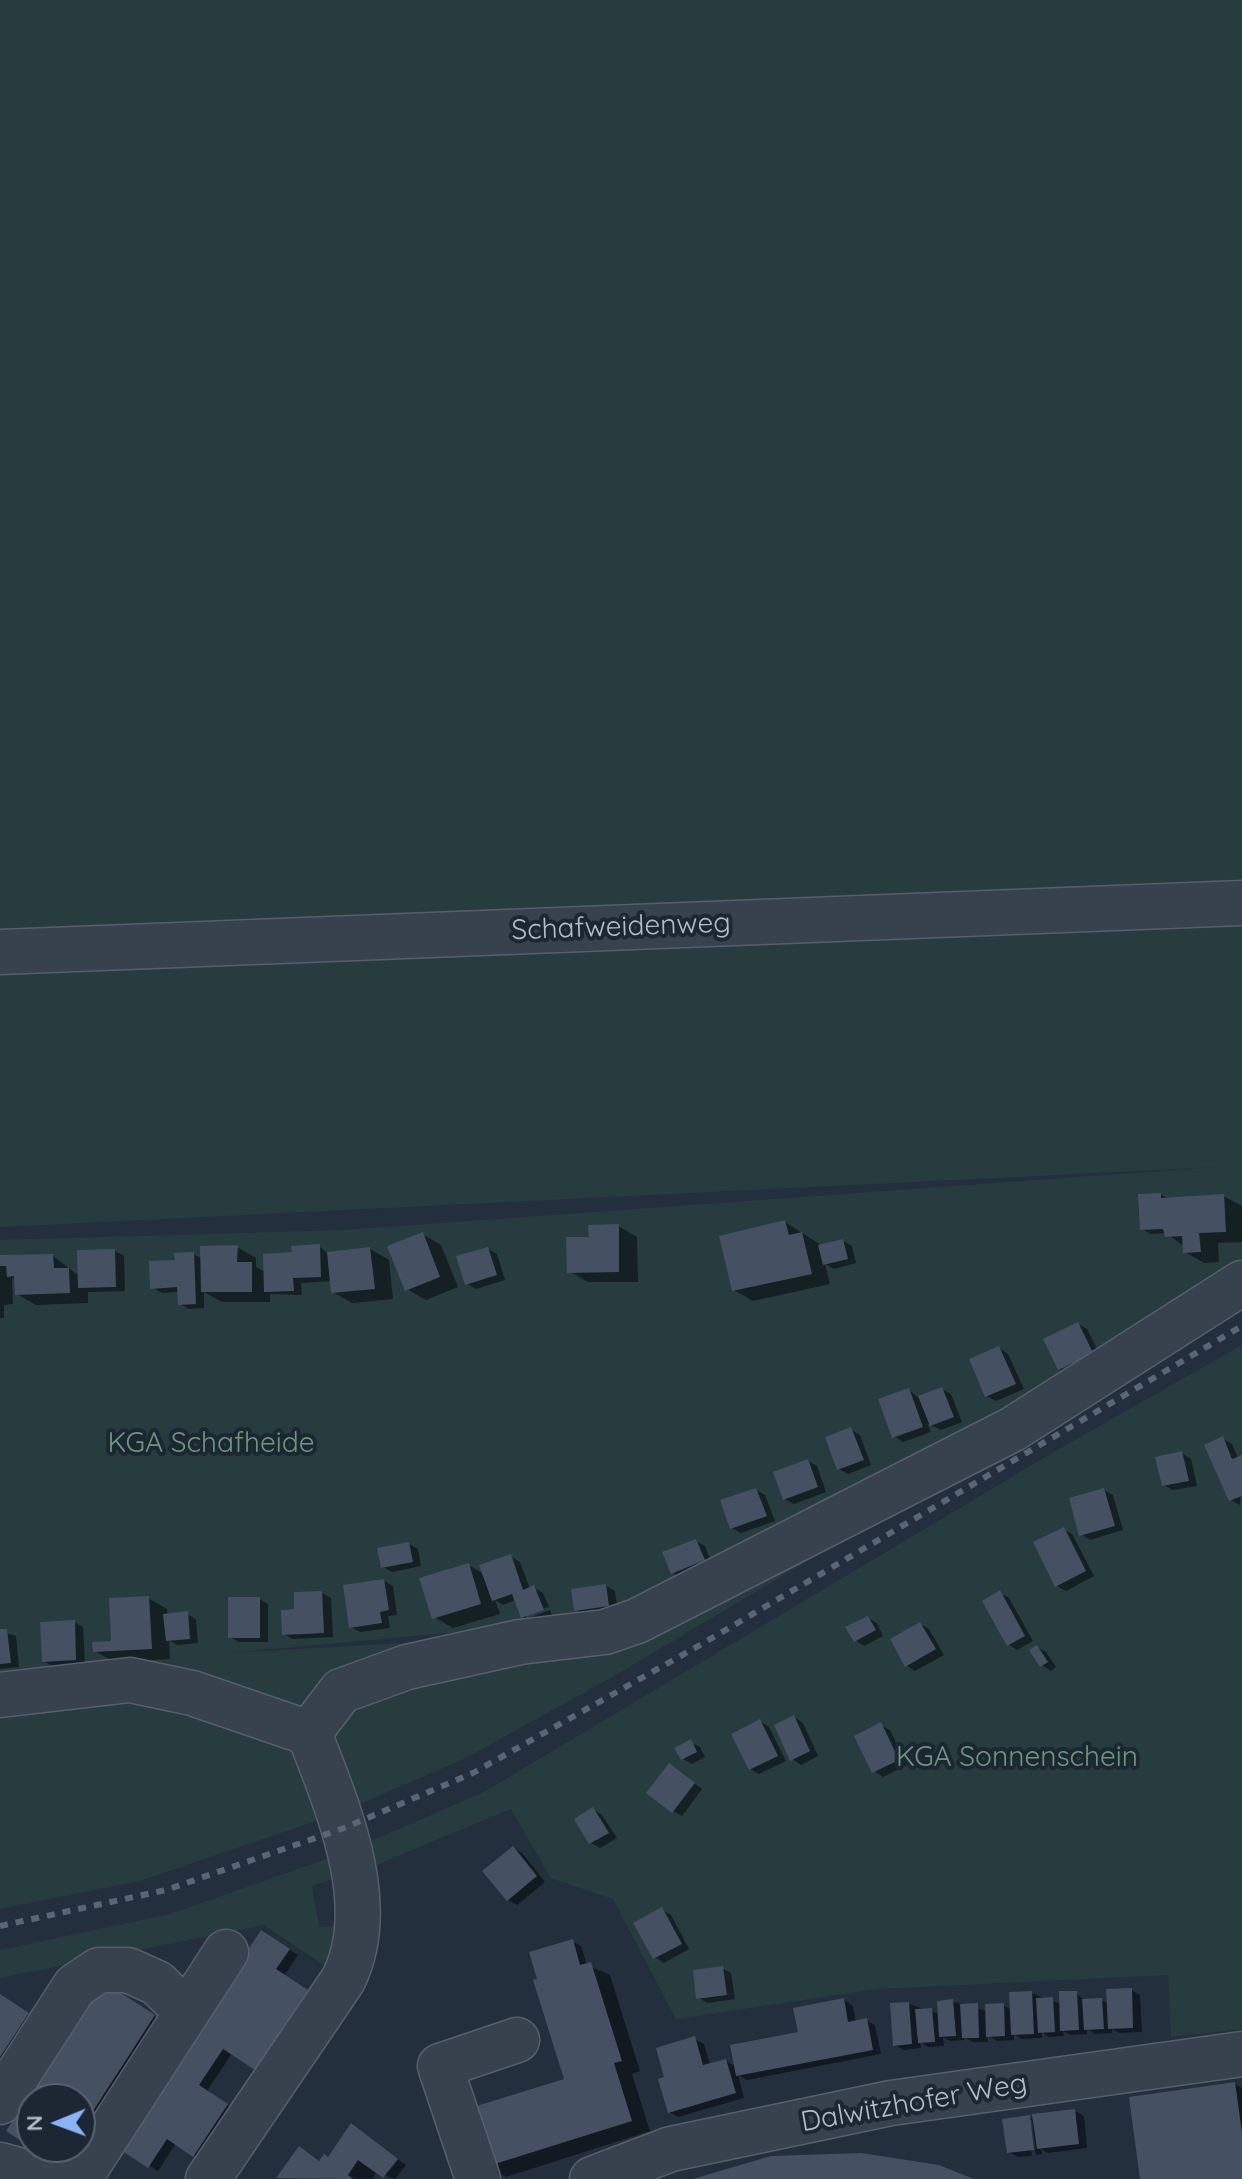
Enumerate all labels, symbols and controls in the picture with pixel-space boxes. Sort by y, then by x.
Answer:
street label: Schafweidenweg [511,906,731,948]
park label: KGA Schafheide [108,1427,314,1461]
park label: KGA Sonnenschein [896,1741,1138,1775]
street label: Dalwitzhofer Weg [798,2067,1030,2139]
north arrow [16,2083,96,2163]
text: N [20,2115,48,2132]

